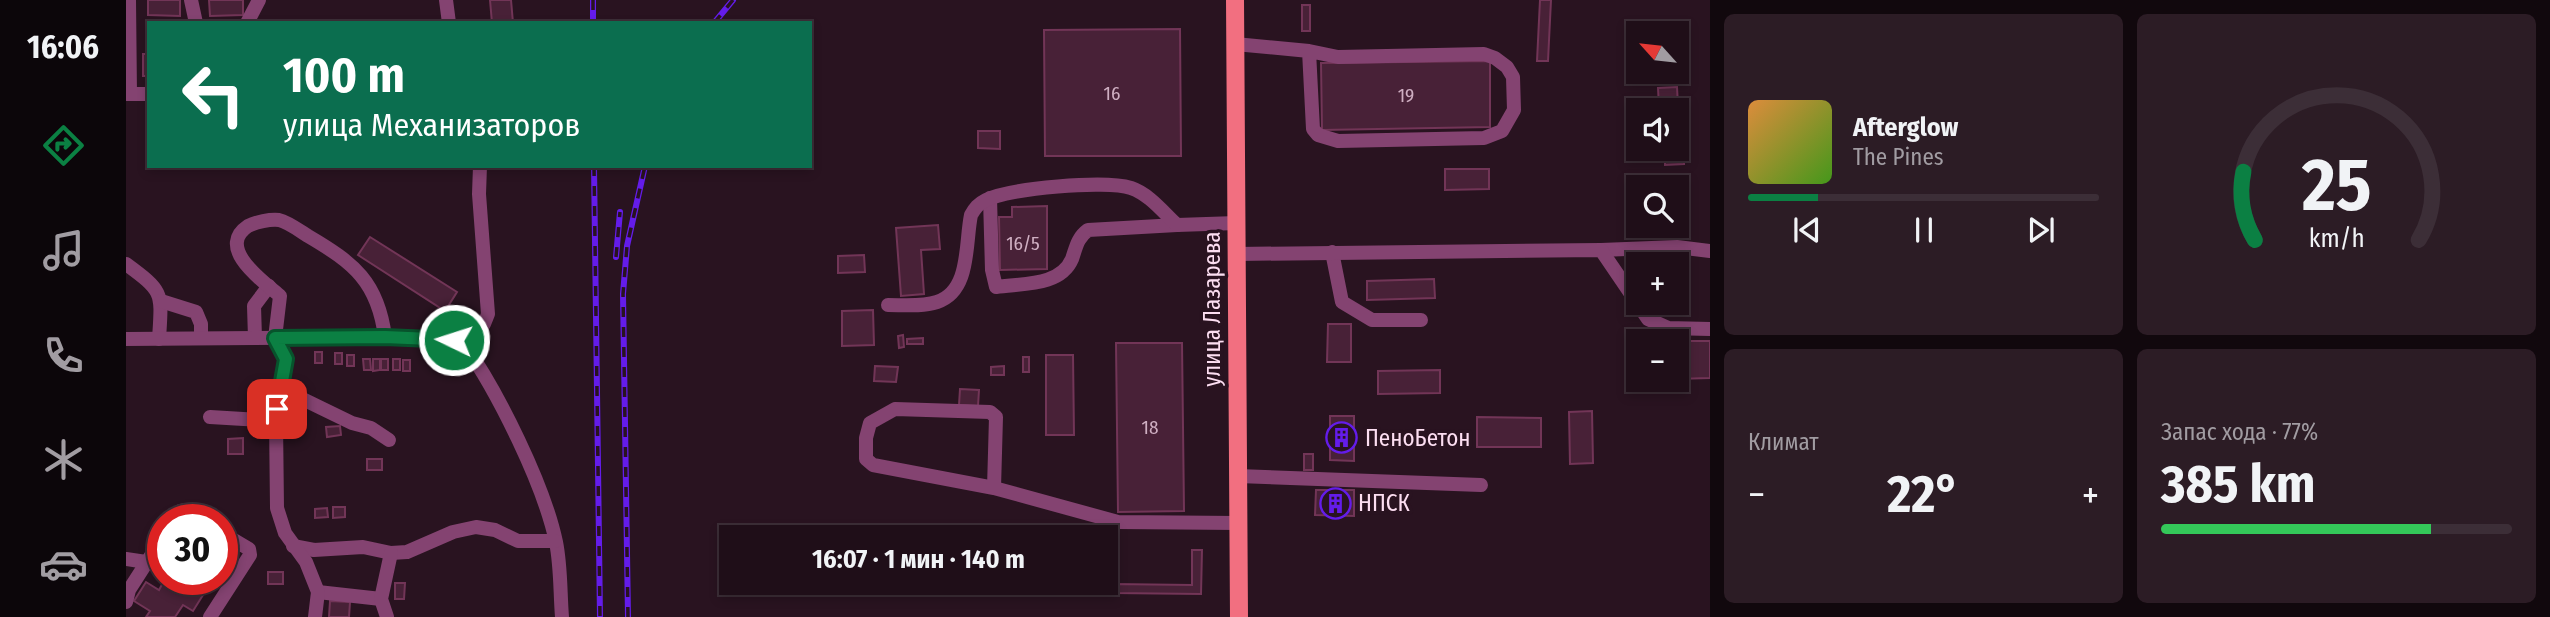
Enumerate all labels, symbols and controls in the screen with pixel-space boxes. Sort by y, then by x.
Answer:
north arrow [1626,21,1689,84]
map controls [1626,21,1689,392]
text: 16:06 [27,28,99,66]
text: 100 m [283,46,405,105]
icon: left [168,49,259,140]
house number: 16 [1104,82,1120,105]
house number: 19 [1398,84,1414,107]
button: sound [1626,98,1689,161]
text: улица Механизаторов [283,106,580,144]
text: Afterglow [1853,112,1958,143]
icon: directions [39,121,88,170]
text: The Pines [1853,143,1944,171]
text: 25 [2301,143,2371,230]
button: search [1626,175,1689,238]
icon: previous [1788,211,1826,249]
icon: pause [1905,211,1943,249]
icon: next [2022,211,2060,249]
text: km/h [2309,224,2364,254]
icon: music [39,226,88,275]
street label: улица Лазарева [1198,231,1226,387]
house number: 16/5 [1006,232,1040,255]
button: + [1626,252,1689,315]
position arrow [417,303,491,377]
button: − [1626,329,1689,392]
icon: phone [39,331,88,380]
pin [247,379,307,439]
icon: arrive [258,390,296,428]
house number: 18 [1142,416,1158,439]
text: Запас хода · 77% [2161,418,2318,446]
building icon: ПеноБетон [1325,421,1359,455]
place label: ПеноБетон [1365,424,1471,452]
text: Климат [1748,428,1819,456]
icon: climate [39,435,88,484]
text: 385 km [2161,453,2316,516]
text: 22° [1887,463,1960,526]
text: − [1748,472,1765,518]
text: + [2082,472,2099,518]
building icon: НПСК [1318,486,1352,520]
place label: НПСК [1358,489,1410,517]
speed limit sign: 30 [147,504,238,595]
icon: car [39,540,88,589]
text: 16:07 · 1 мин · 140 m [812,544,1025,575]

